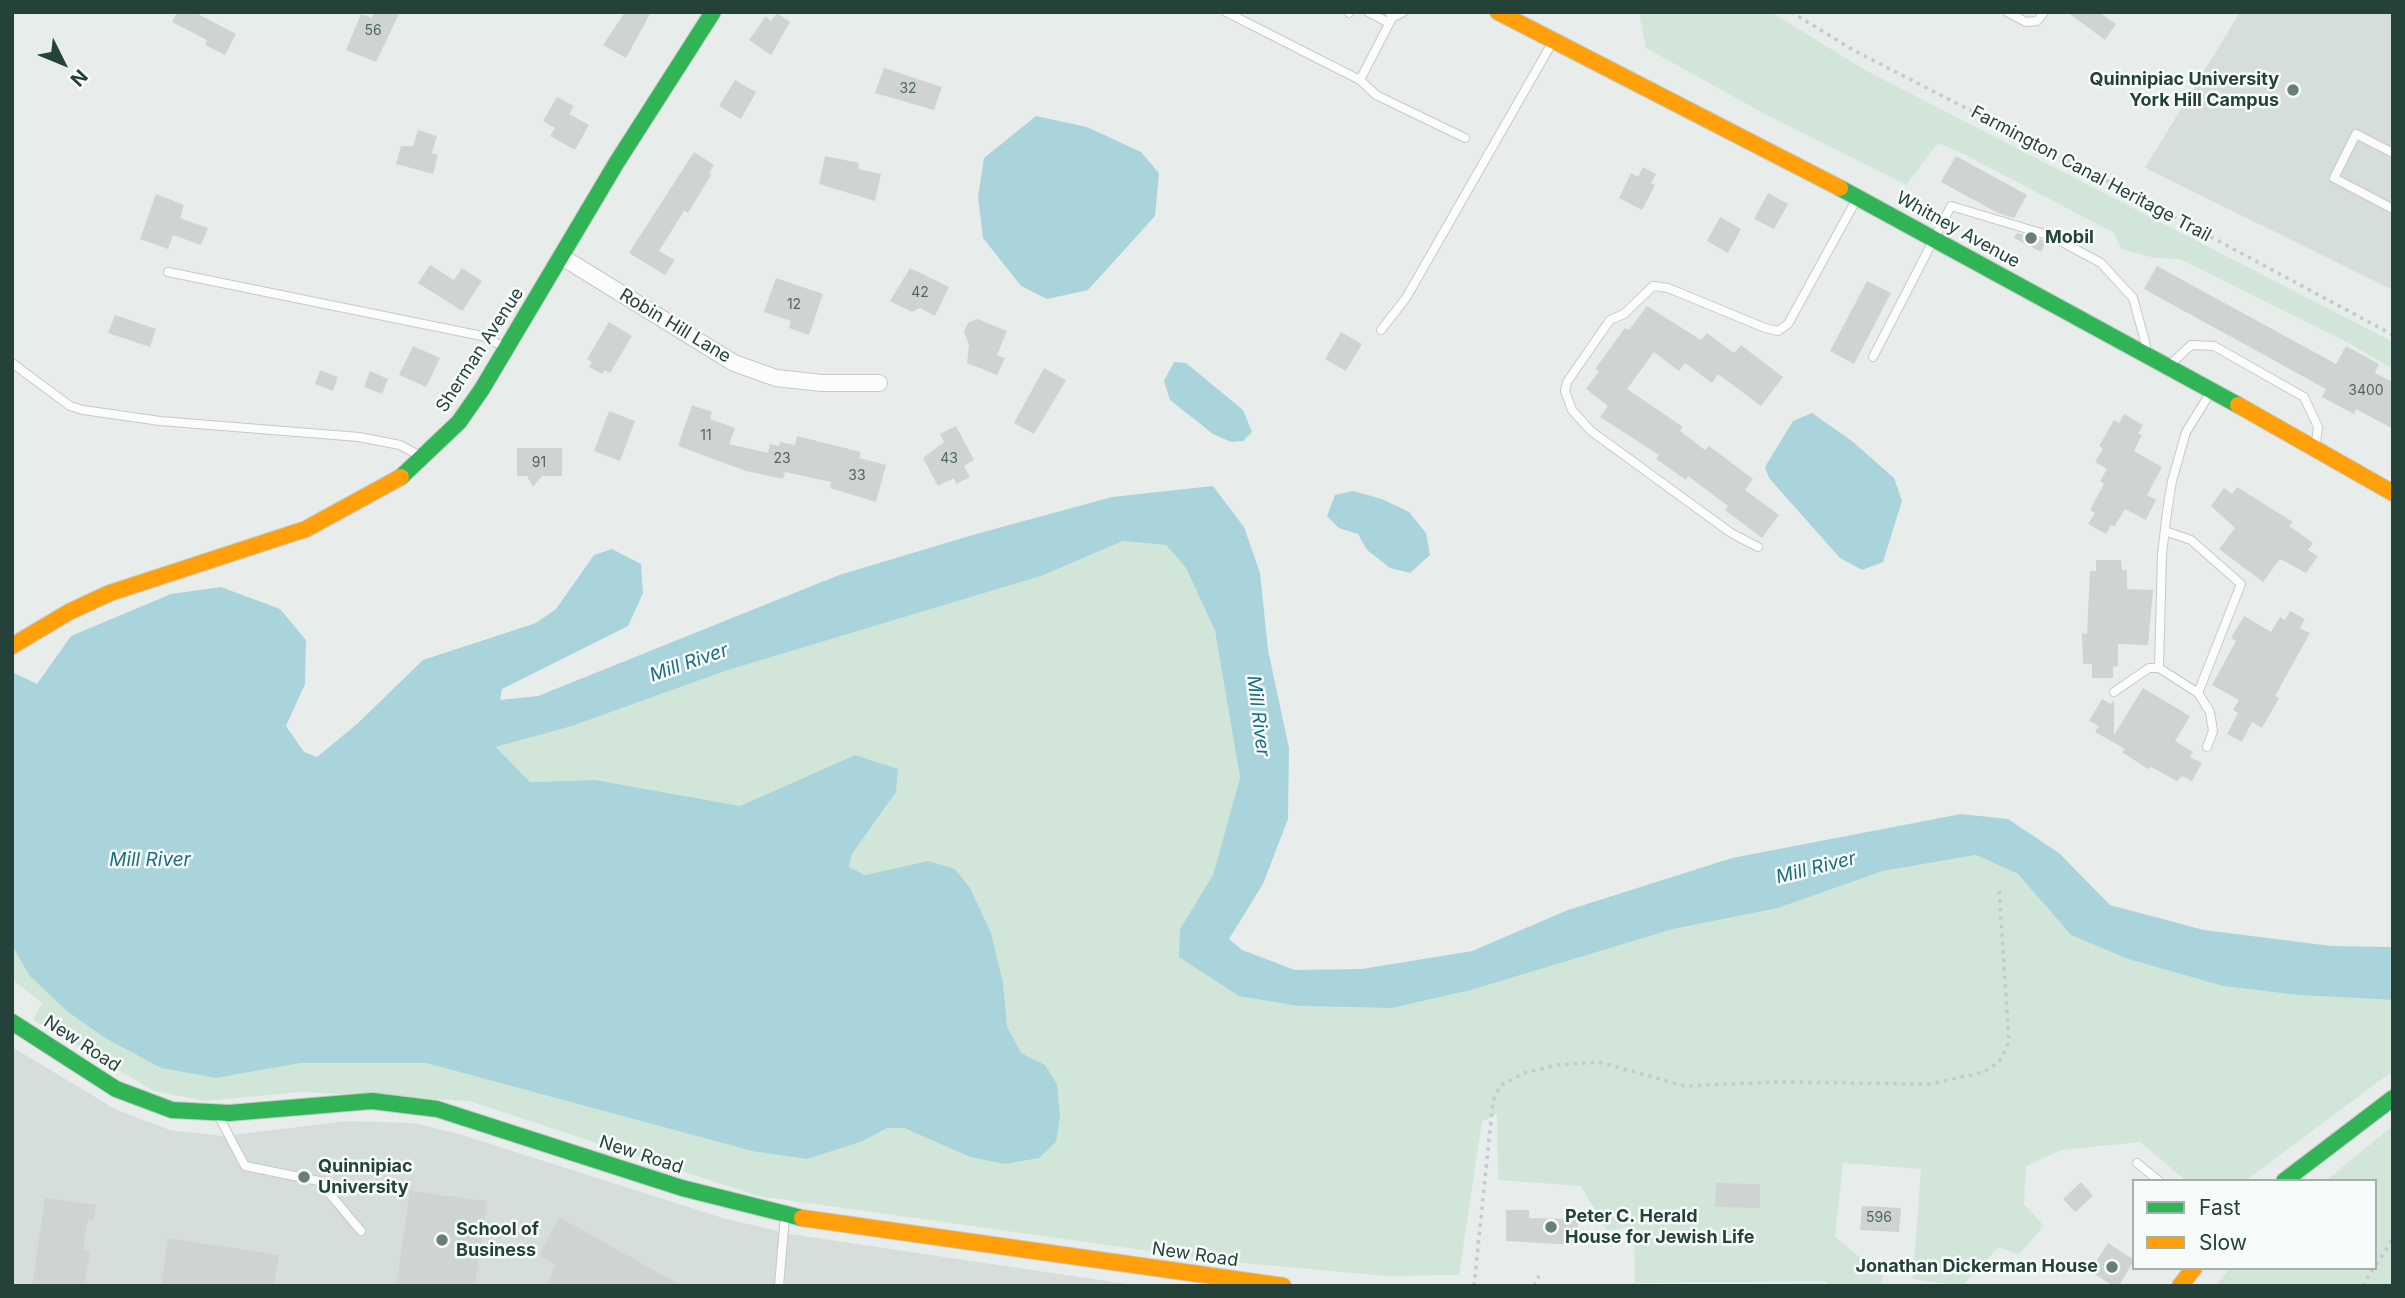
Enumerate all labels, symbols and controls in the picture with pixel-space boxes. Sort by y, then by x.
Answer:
house number: 56 [364,23,382,39]
north arrow [28,28,98,98]
text: N [65,65,92,91]
place label: Quinnipiac University York Hill Campus [2090,69,2279,112]
house number: 32 [899,81,917,97]
marker: Quinnipiac University York Hill Campus [2285,82,2301,98]
street label: Farmington Canal Heritage Trail [1967,101,2215,247]
street label: Whitney Avenue [1892,187,2024,273]
place label: Mobil [2045,227,2094,249]
marker: Mobil [2023,230,2039,246]
street label: Sherman Avenue [432,284,528,416]
street label: Robin Hill Lane [615,284,735,368]
house number: 42 [911,285,929,301]
house number: 12 [787,297,801,313]
house number: 3400 [2348,383,2384,399]
house number: 11 [700,428,712,444]
house number: 23 [773,451,791,467]
house number: 43 [940,451,958,467]
house number: 91 [532,455,546,471]
house number: 33 [848,468,866,484]
water label: Mill River [647,639,731,687]
water label: Mill River [1242,674,1274,758]
water label: Mill River [1774,847,1858,889]
water label: Mill River [109,849,191,871]
street label: New Road [40,1011,124,1077]
street label: New Road [596,1131,686,1179]
place label: Quinnipiac University [318,1156,413,1198]
marker: Quinnipiac University [296,1169,312,1185]
legend [2132,1179,2377,1270]
text: Fast [2199,1195,2241,1220]
place label: Peter C. Herald House for Jewish Life [1565,1206,1754,1248]
house number: 596 [1866,1210,1892,1226]
place label: School of Business [456,1219,539,1262]
marker: Peter C. Herald House for Jewish Life [1543,1219,1559,1235]
text: Slow [2199,1230,2247,1255]
marker: School of Business [434,1232,450,1248]
street label: New Road [1150,1238,1240,1272]
place label: Jonathan Dickerman House [1855,1256,2098,1278]
marker: Jonathan Dickerman House [2104,1259,2120,1275]

